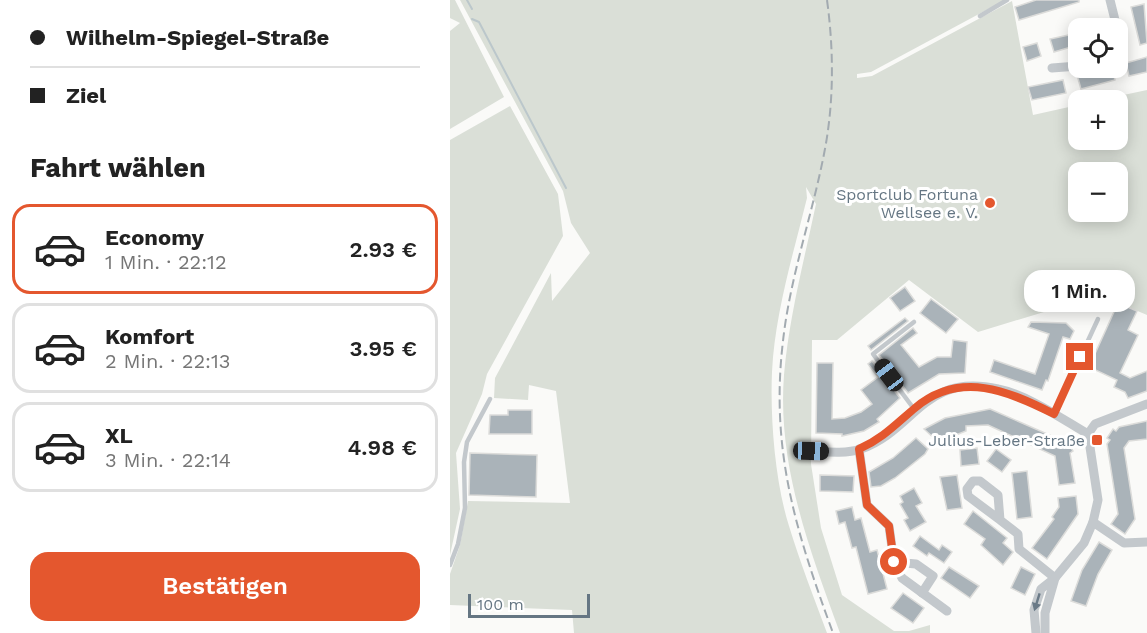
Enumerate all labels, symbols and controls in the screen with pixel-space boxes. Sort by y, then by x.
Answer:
map controls [1068,18,1128,222]
button: locate [1068,18,1128,78]
text: Wilhelm-Spiegel-Straße [66,25,329,50]
text: Ziel [66,83,106,108]
button: + [1068,90,1128,150]
text: Fahrt wählen [30,152,206,184]
button: − [1068,162,1128,222]
place label: Sportclub Fortuna Wellsee e. V. [836,185,978,222]
marker: Sportclub Fortuna Wellsee e. V. [983,196,997,210]
icon: car [33,222,87,276]
text: Economy [105,225,204,250]
text: 2.93 € [349,237,417,262]
text: 1 Min. · 22:12 [105,250,227,274]
callout: 1 Min. [1024,270,1136,312]
text: 1 Min. [1052,279,1107,303]
icon: car [33,321,87,375]
text: Komfort [105,324,194,349]
text: 3.95 € [349,336,417,361]
route end [1066,343,1093,370]
text: 2 Min. · 22:13 [105,349,230,373]
car [871,355,907,395]
icon: car [33,420,87,474]
text: XL [105,423,133,448]
place label: Julius-Leber-Straße [928,431,1085,450]
marker: Julius-Leber-Straße [1090,433,1104,447]
text: 4.98 € [348,435,417,460]
car [793,441,829,461]
text: 3 Min. · 22:14 [105,448,231,472]
route start [880,548,907,575]
button: Bestätigen [30,552,420,621]
scale bar [468,591,590,618]
one-way arrow [1032,593,1041,611]
text: 100 m [477,595,524,614]

